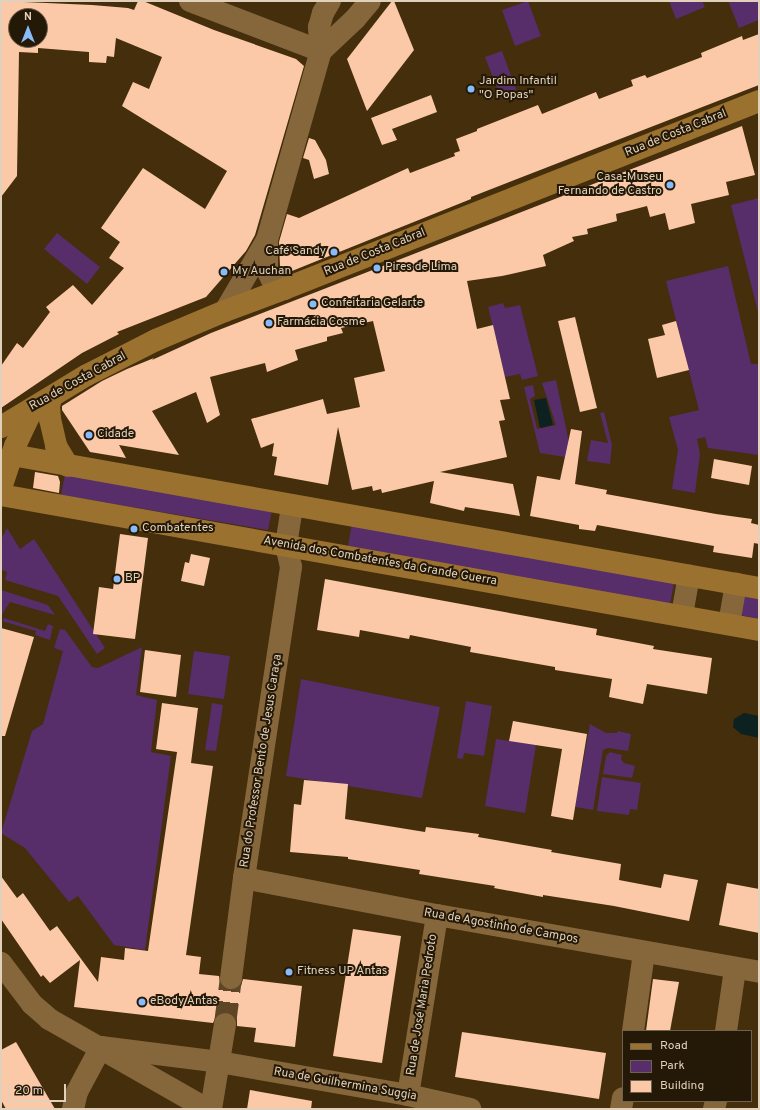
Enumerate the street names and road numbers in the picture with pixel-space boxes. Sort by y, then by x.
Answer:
street label: Rua de Costa Cabral [623,107,729,161]
street label: Rua de Costa Cabral [322,226,428,280]
street label: Rua de Costa Cabral [27,350,129,414]
street label: Avenida dos Combatentes da Grande Guerra [262,534,498,590]
street label: Rua do Professor Bento de Jesus Caraça [238,653,286,869]
street label: Rua de Agostinho de Campos [422,906,580,948]
street label: Rua de José Maria Pedroto [405,933,441,1077]
street label: Rua de Guilhermina Suggia [272,1065,418,1105]

